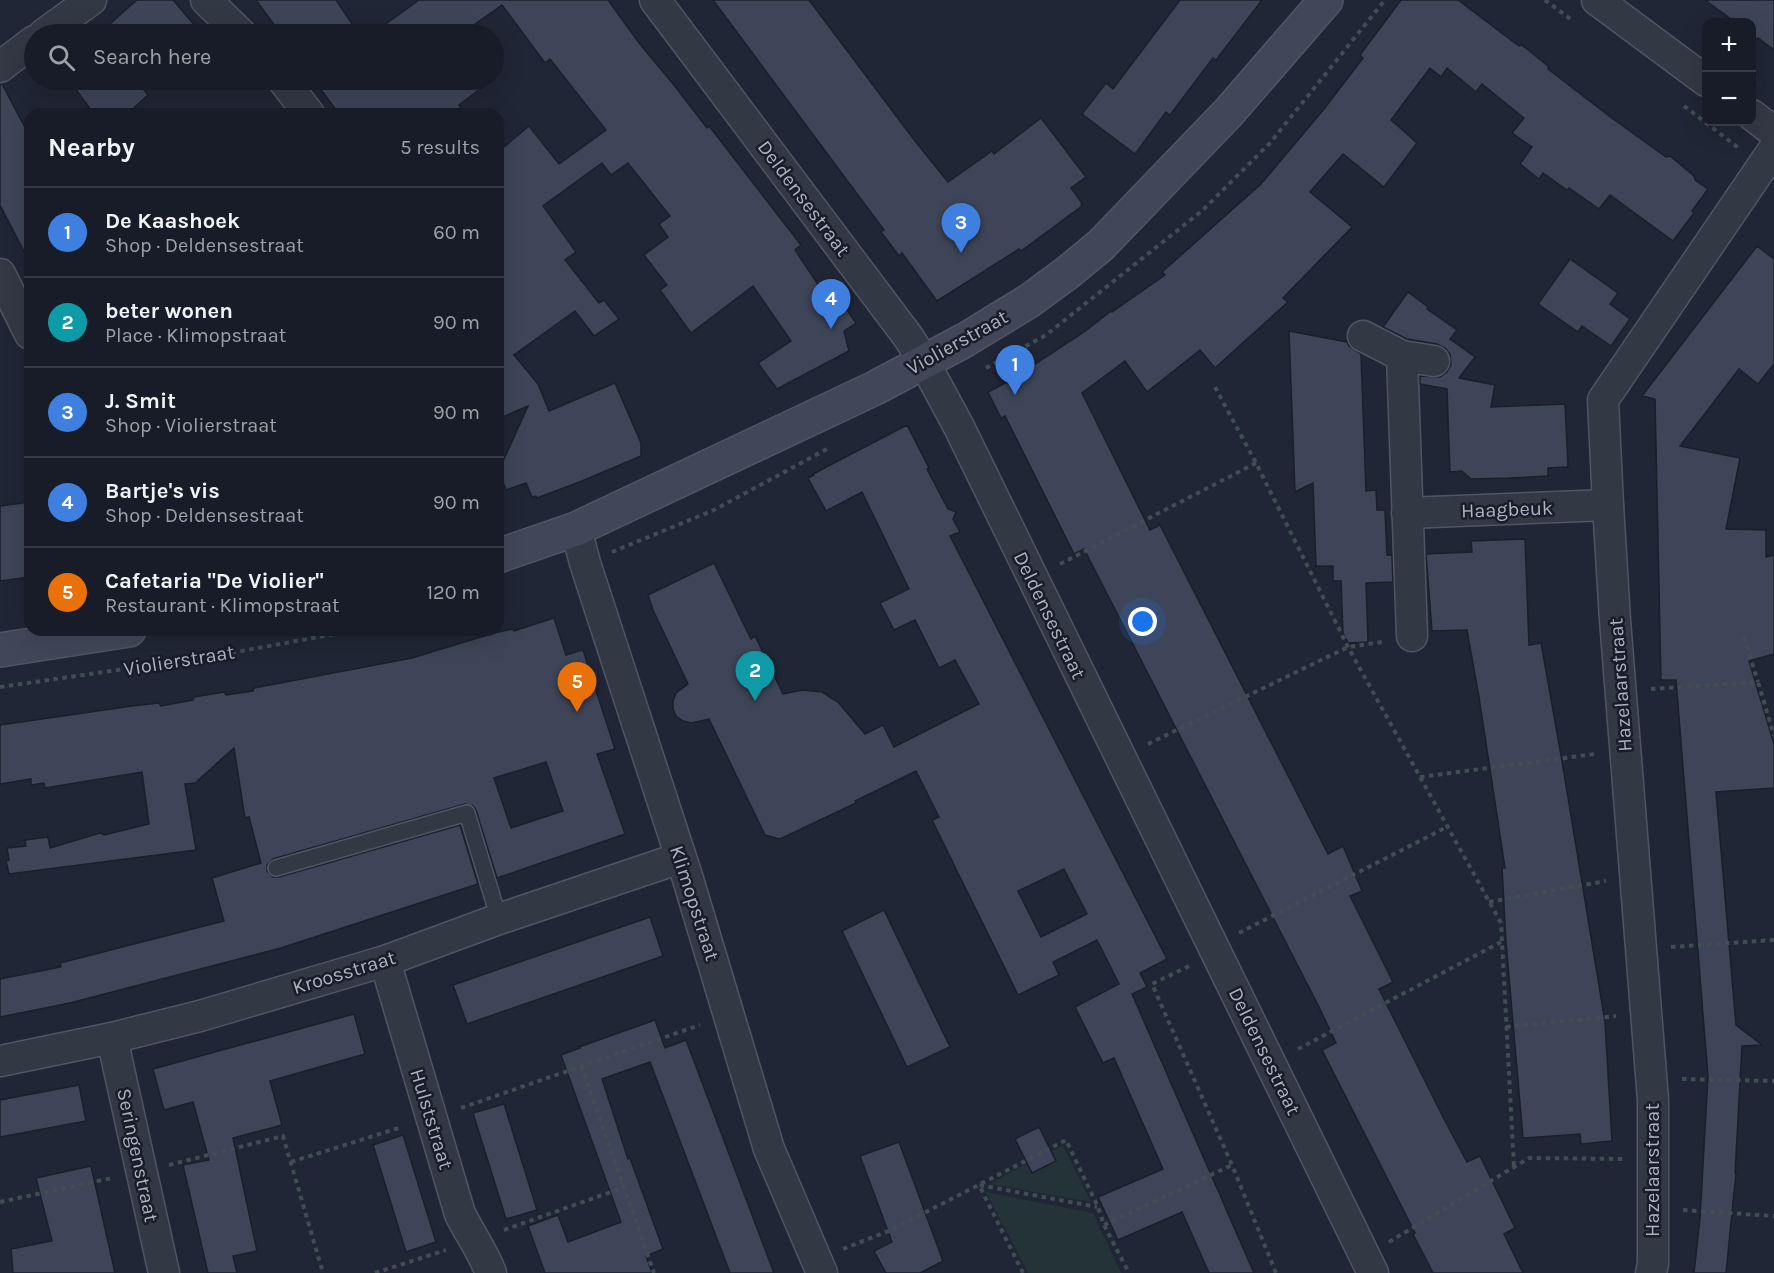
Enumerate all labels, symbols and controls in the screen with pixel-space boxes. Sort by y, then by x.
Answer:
map controls [1702,18,1756,126]
button: + [1702,18,1756,72]
search box [24,24,504,90]
icon: search [45,41,78,74]
text: Search here [93,44,211,70]
button: − [1702,72,1756,126]
text: Nearby [48,132,135,163]
text: 5 results [400,136,480,159]
street label: Deldensestraat [753,136,855,261]
pin: 3 [942,204,980,253]
text: De Kaashoek [105,208,240,234]
text: 1 [64,221,71,244]
text: 60 m [433,221,480,244]
text: Shop · Deldensestraat [105,234,304,257]
pin: 4 [812,280,850,329]
text: beter wonen [105,298,233,324]
street label: Violierstraat [903,305,1012,380]
text: 2 [61,311,74,334]
text: 90 m [433,311,480,334]
text: Place · Klimopstraat [105,324,286,347]
pin: 1 [996,346,1034,395]
text: J. Smit [105,388,176,414]
text: 3 [61,401,74,424]
text: 90 m [433,401,480,424]
text: Shop · Violierstraat [105,414,277,437]
text: Bartje's vis [105,478,220,504]
text: 4 [62,491,73,514]
text: 90 m [433,491,480,514]
street label: Haagbeuk [1461,496,1553,523]
text: Shop · Deldensestraat [105,504,304,527]
street label: Deldensestraat [1009,548,1091,683]
text: Cafetaria "De Violier" [105,568,324,594]
text: 5 [62,581,73,604]
text: 120 m [426,581,480,604]
text: Restaurant · Klimopstraat [105,594,339,617]
your location [1128,607,1157,636]
street label: Hazelaarstraat [1604,617,1637,753]
street label: Violierstraat [122,640,237,681]
pin: 2 [736,652,774,701]
pin: 5 [558,662,596,712]
street label: Klimopstraat [665,843,724,964]
street label: Kroosstraat [290,946,399,999]
street label: Deldensestraat [1224,984,1306,1119]
street label: Hulststraat [405,1066,458,1173]
street label: Seringenstraat [112,1086,163,1224]
street label: Hazelaarstraat [1641,1103,1664,1237]

